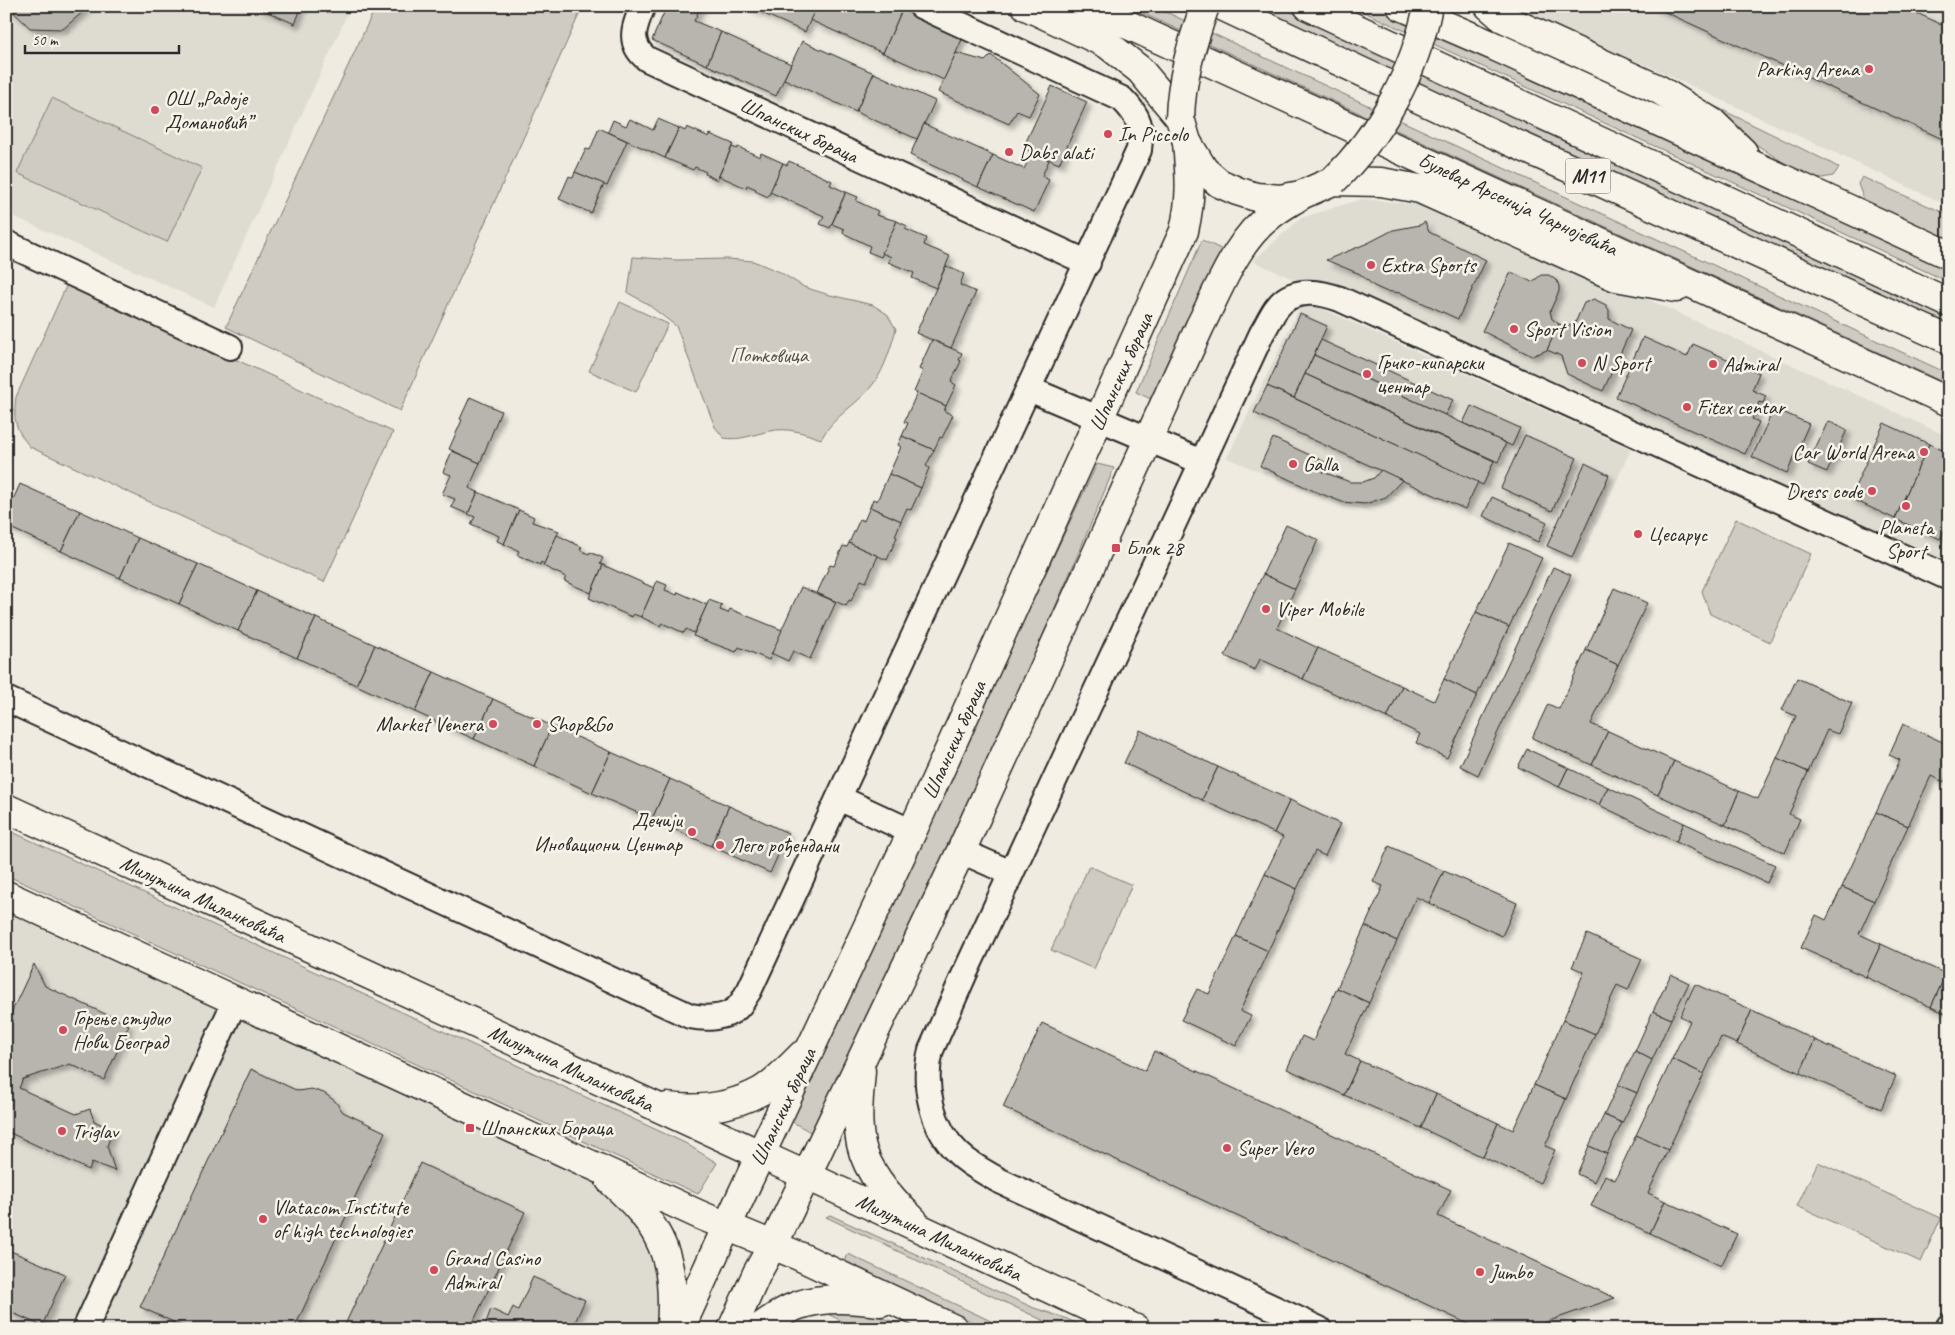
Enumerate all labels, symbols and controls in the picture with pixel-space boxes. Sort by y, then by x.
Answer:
scale bar [25,22,179,54]
text: 50 m [32,31,59,50]
place label: Parking Arena [1756,56,1861,82]
marker: Parking Arena [1863,63,1875,75]
place label: ОШ „Радоје Домановић” [165,85,256,135]
street label: Шпанских бораца [736,91,863,169]
marker: ОШ „Радоје Домановић” [149,104,161,116]
place label: In Piccolo [1118,121,1190,147]
marker: In Piccolo [1102,128,1114,140]
place label: Dabs alati [1019,139,1096,165]
marker: Dabs alati [1003,146,1015,158]
street label: Булевар Арсенија Чарнојевића [1414,146,1623,262]
road number: M11 [1566,158,1610,194]
place label: Extra Sports [1381,252,1477,278]
marker: Extra Sports [1365,259,1377,271]
street label: Шпанских бораца [1083,307,1159,435]
place label: Sport Vision [1524,316,1612,342]
marker: Sport Vision [1508,323,1520,335]
park label: Потковица [730,342,810,368]
place label: Грчко-кипарски центар [1377,349,1486,399]
place label: N Sport [1592,350,1653,376]
place label: Admiral [1723,351,1782,377]
marker: N Sport [1576,357,1588,369]
marker: Admiral [1707,358,1719,370]
marker: Грчко-кипарски центар [1361,368,1373,380]
place label: Fitex centar [1697,394,1786,420]
marker: Fitex centar [1681,401,1693,413]
place label: Car World Arena [1792,439,1916,465]
marker: Car World Arena [1918,446,1930,458]
place label: Galla [1303,451,1340,477]
marker: Galla [1287,458,1299,470]
place label: Dress code [1786,478,1863,504]
marker: Dress code [1866,485,1878,497]
marker: Planeta Sport [1900,500,1912,512]
place label: Planeta Sport [1879,514,1936,564]
place label: Цесарус [1648,521,1708,547]
marker: Цесарус [1632,528,1644,540]
place label: Блок 28 [1126,535,1186,561]
marker: Блок 28 [1110,542,1122,554]
place label: Viper Mobile [1276,596,1365,622]
marker: Viper Mobile [1260,603,1272,615]
street label: Шпанских бораца [916,675,992,803]
place label: Market Venera [376,711,485,737]
place label: Shop&Go [547,711,614,737]
marker: Market Venera [487,718,499,730]
marker: Shop&Go [531,718,543,730]
place label: Дечији Иновациони Центар [534,807,683,857]
marker: Дечији Иновациони Центар [686,826,698,838]
place label: Лего рођендани [730,832,841,858]
marker: Лего рођендани [714,839,726,851]
street label: Милутина Миланковића [116,849,291,949]
place label: Горење студио Нови Београд [73,1005,172,1055]
street label: Милутина Миланковића [484,1018,659,1118]
marker: Горење студио Нови Београд [57,1024,69,1036]
street label: Шпанских бораца [744,1043,822,1170]
place label: Шпанских Бораца [480,1115,614,1141]
place label: Triglav [72,1118,120,1144]
marker: Шпанских Бораца [464,1122,476,1134]
marker: Triglav [56,1125,68,1137]
place label: Super Vero [1237,1135,1315,1161]
marker: Super Vero [1221,1142,1233,1154]
street label: Милутина Миланковића [852,1187,1027,1287]
place label: Vlatacom Institute of high technologies [273,1194,414,1244]
marker: Vlatacom Institute of high technologies [257,1213,269,1225]
place label: Grand Casino Admiral [444,1245,542,1295]
place label: Jumbo [1489,1259,1535,1285]
marker: Grand Casino Admiral [428,1264,440,1276]
marker: Jumbo [1474,1266,1486,1278]

